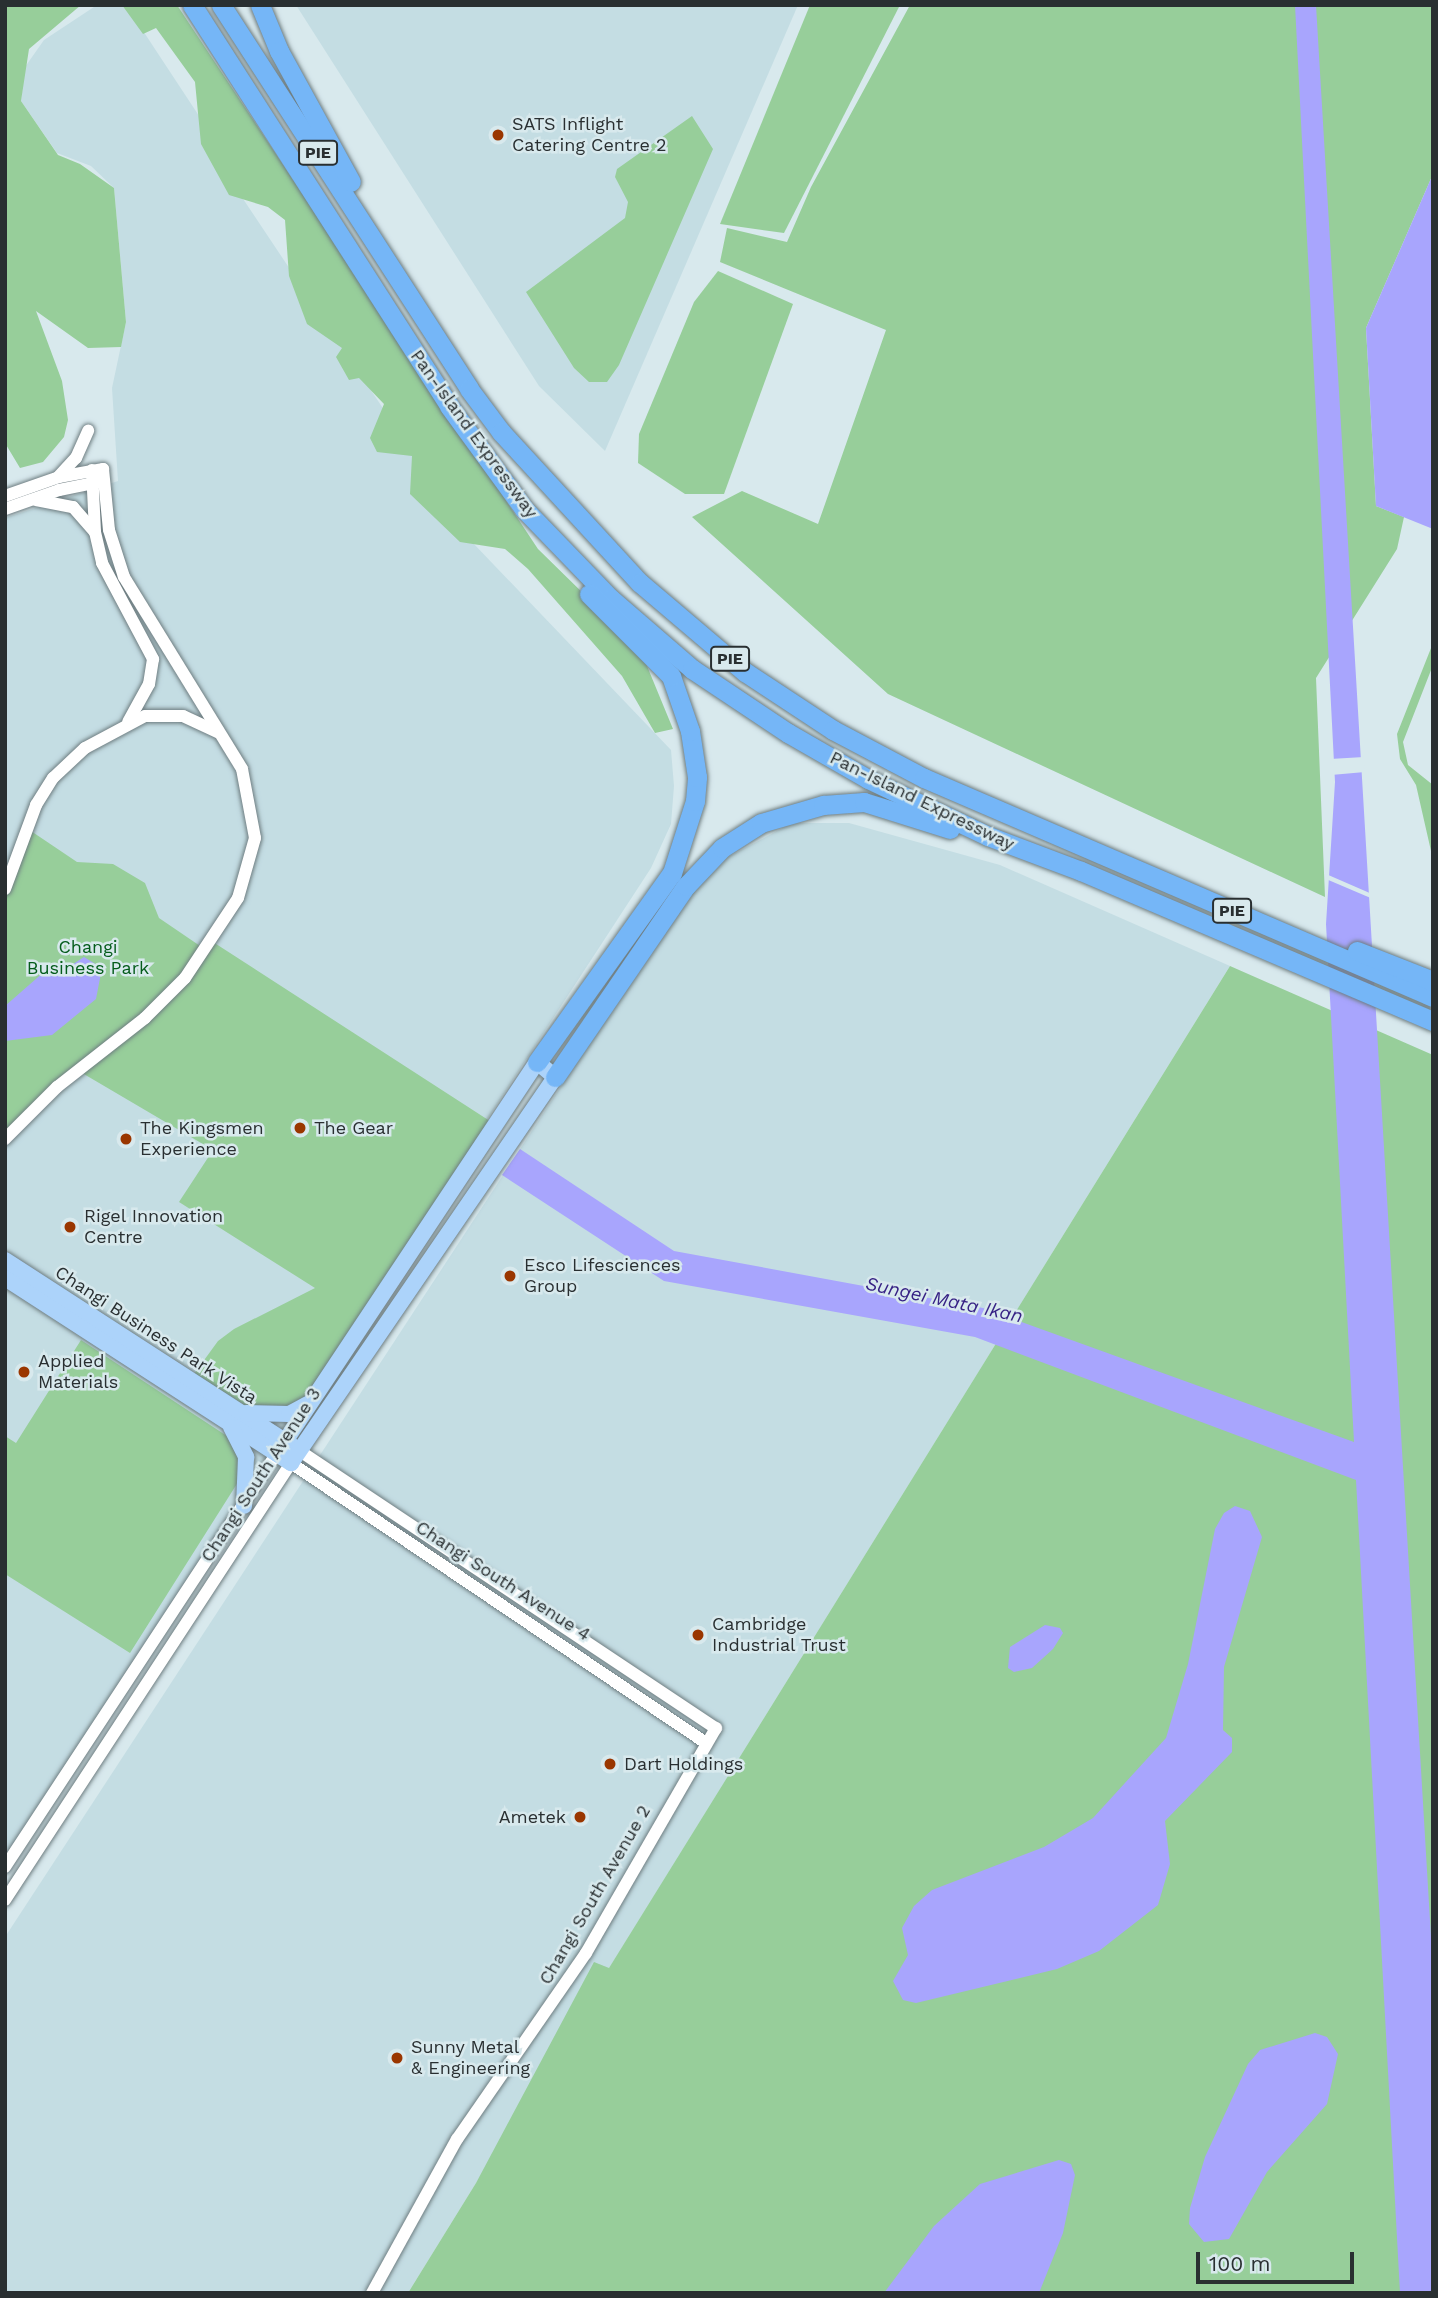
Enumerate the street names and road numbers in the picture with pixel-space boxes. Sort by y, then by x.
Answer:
road number: PIE [297,140,339,166]
street label: Pan-Island Expressway [406,346,542,522]
road number: PIE [709,646,751,672]
street label: Pan-Island Expressway [826,747,1018,855]
road number: PIE [1211,898,1253,923]
street label: Changi Business Park Vista [50,1261,262,1409]
street label: Changi South Avenue 3 [196,1384,326,1566]
street label: Changi South Avenue 4 [411,1516,595,1646]
street label: Changi South Avenue 2 [535,1801,655,1989]

